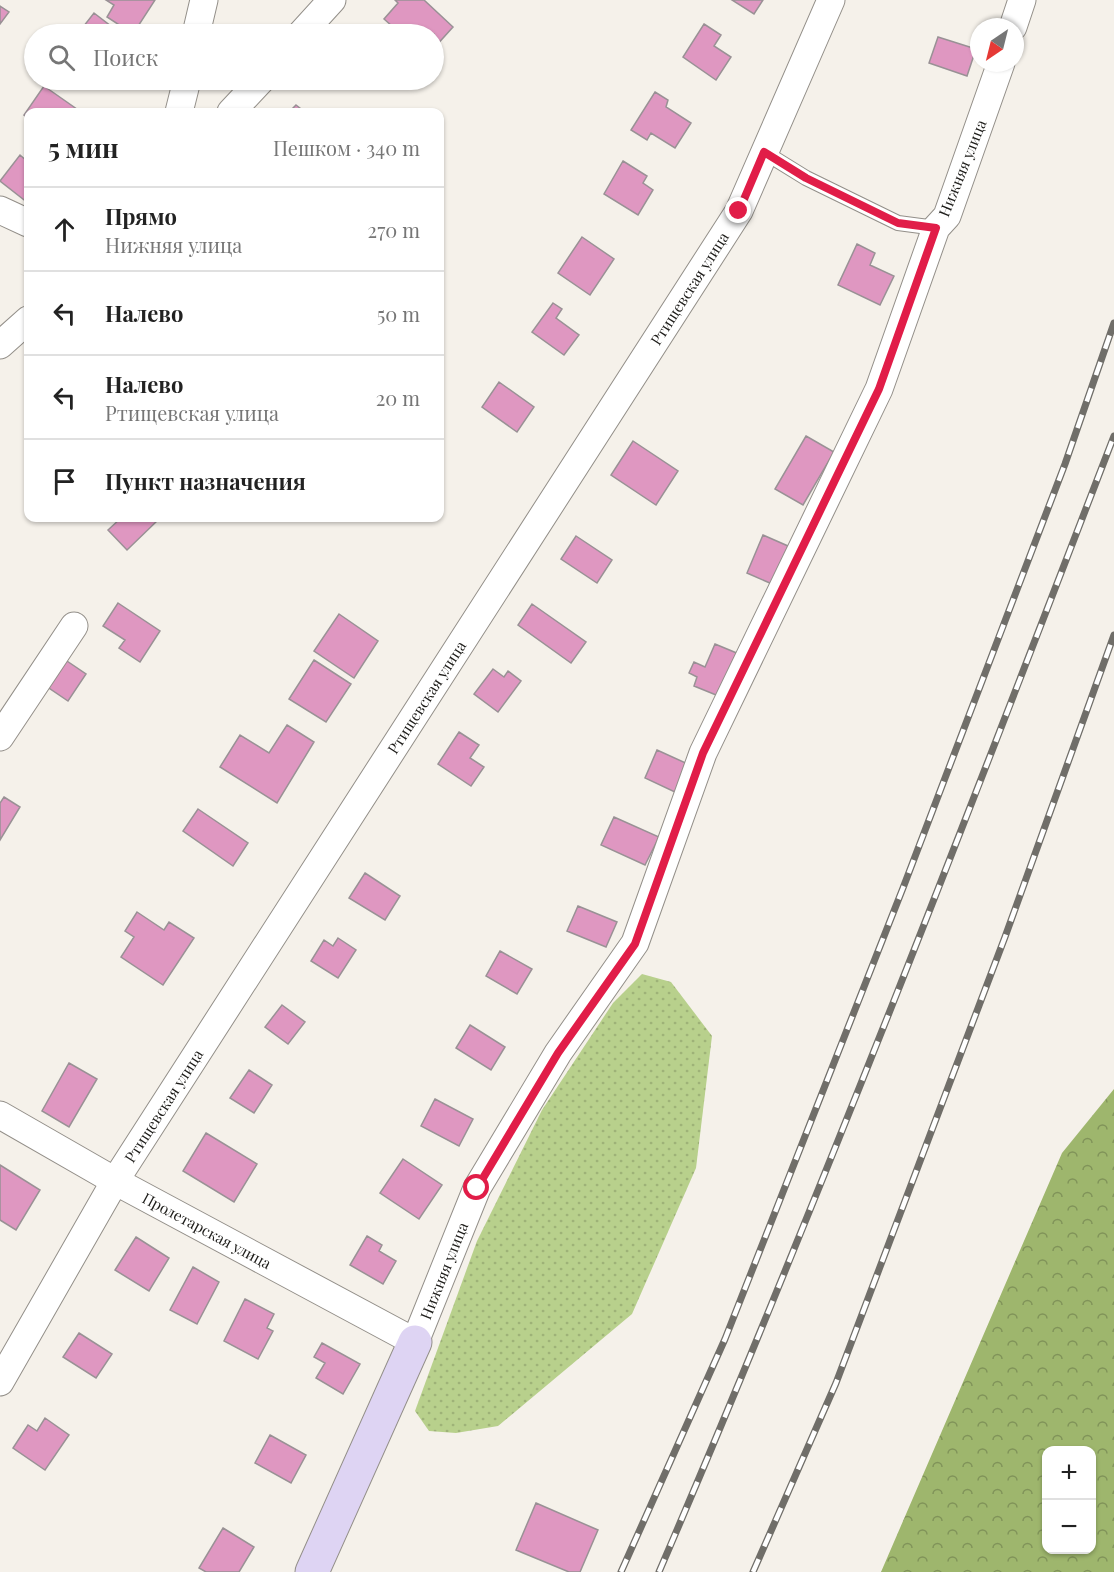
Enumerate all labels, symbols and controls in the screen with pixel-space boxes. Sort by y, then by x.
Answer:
north arrow [970,18,1024,72]
search box [24,24,444,90]
icon: search [45,41,78,74]
text: Поиск [93,42,158,72]
street label: Нижняя улица [933,116,991,219]
text: 5 мин [48,130,119,165]
text: Пешком · 340 m [273,134,420,161]
route end [725,197,751,223]
text: Прямо [105,201,177,231]
icon: ahead [48,213,81,246]
text: 270 m [368,216,420,243]
street label: Ртищевская улица [645,228,733,349]
text: Нижняя улица [105,231,242,258]
icon: left [48,297,81,330]
text: Налево [105,298,183,328]
text: 50 m [377,300,420,327]
text: Налево [105,369,183,399]
icon: left [48,381,81,414]
text: 20 m [376,384,420,411]
text: Ртищевская улица [105,399,279,426]
icon: arrive [48,465,81,498]
text: Пункт назначения [105,466,306,496]
street label: Ртищевская улица [383,636,470,757]
street label: Ртищевская улица [120,1045,207,1166]
route start [463,1174,489,1200]
street label: Пролетарская улица [139,1188,275,1273]
street label: Нижняя улица [415,1219,472,1322]
map controls [1042,1446,1096,1554]
button: + [1042,1446,1096,1500]
button: − [1042,1500,1096,1554]

